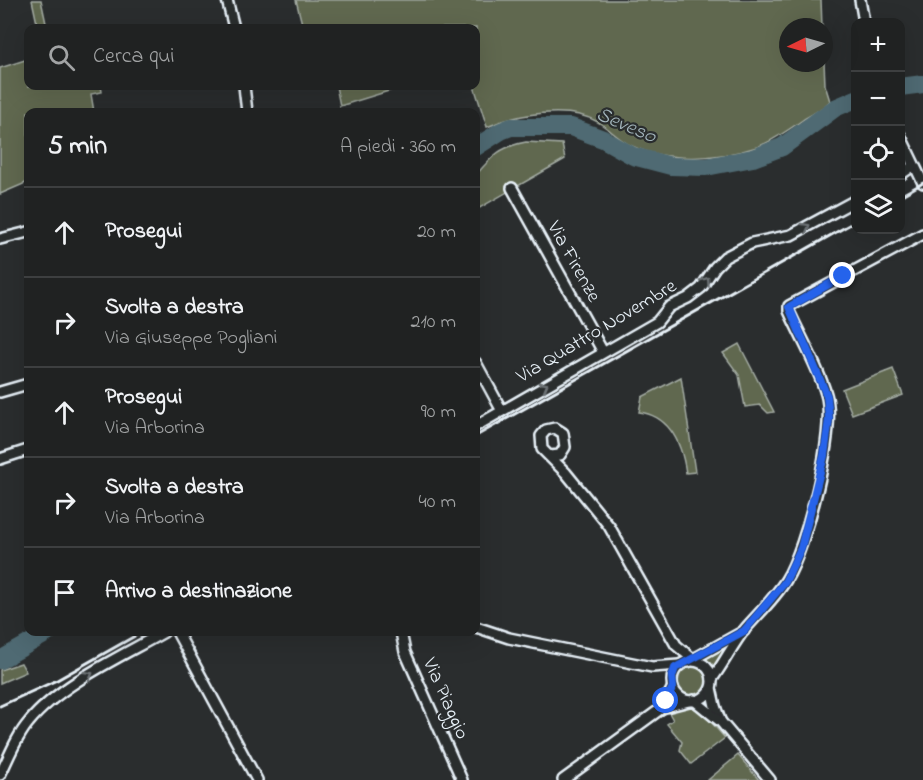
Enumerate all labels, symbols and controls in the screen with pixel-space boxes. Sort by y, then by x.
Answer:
north arrow [779,18,833,72]
map controls [851,18,905,234]
button: + [851,18,905,72]
search box [24,24,480,90]
icon: search [45,41,78,74]
text: Cerca qui [93,41,175,73]
button: − [851,72,905,126]
water label: Seveso [591,100,662,152]
button: locate [851,126,905,180]
text: 5 min [48,128,107,166]
text: A piedi · 360 m [340,133,456,162]
button: layers [851,180,905,234]
street label: Via Firenze [538,215,607,308]
icon: ahead [48,216,81,249]
text: Prosegui [105,216,182,248]
text: 20 m [417,218,456,247]
one-way arrow [799,223,810,234]
route end [829,262,855,288]
street label: Via Quattro Novembre [511,273,683,392]
one-way arrow [699,276,710,287]
text: Svolta a destra [105,292,244,324]
icon: right [48,306,81,339]
text: 210 m [411,308,456,337]
text: Via Giuseppe Pogliani [105,324,277,353]
text: Prosegui [105,382,182,414]
one-way arrow [538,382,549,393]
icon: ahead [48,396,81,429]
text: 90 m [421,398,456,427]
text: Via Arborina [105,414,205,443]
text: Svolta a destra [105,472,244,504]
icon: right [48,486,81,519]
text: 40 m [419,488,456,517]
text: Via Arborina [105,504,205,533]
icon: arrive [48,576,81,609]
text: Arrivo a destinazione [105,576,292,608]
street label: Via Piaggio [413,653,476,745]
one-way arrow [83,671,93,683]
route start [652,687,678,713]

